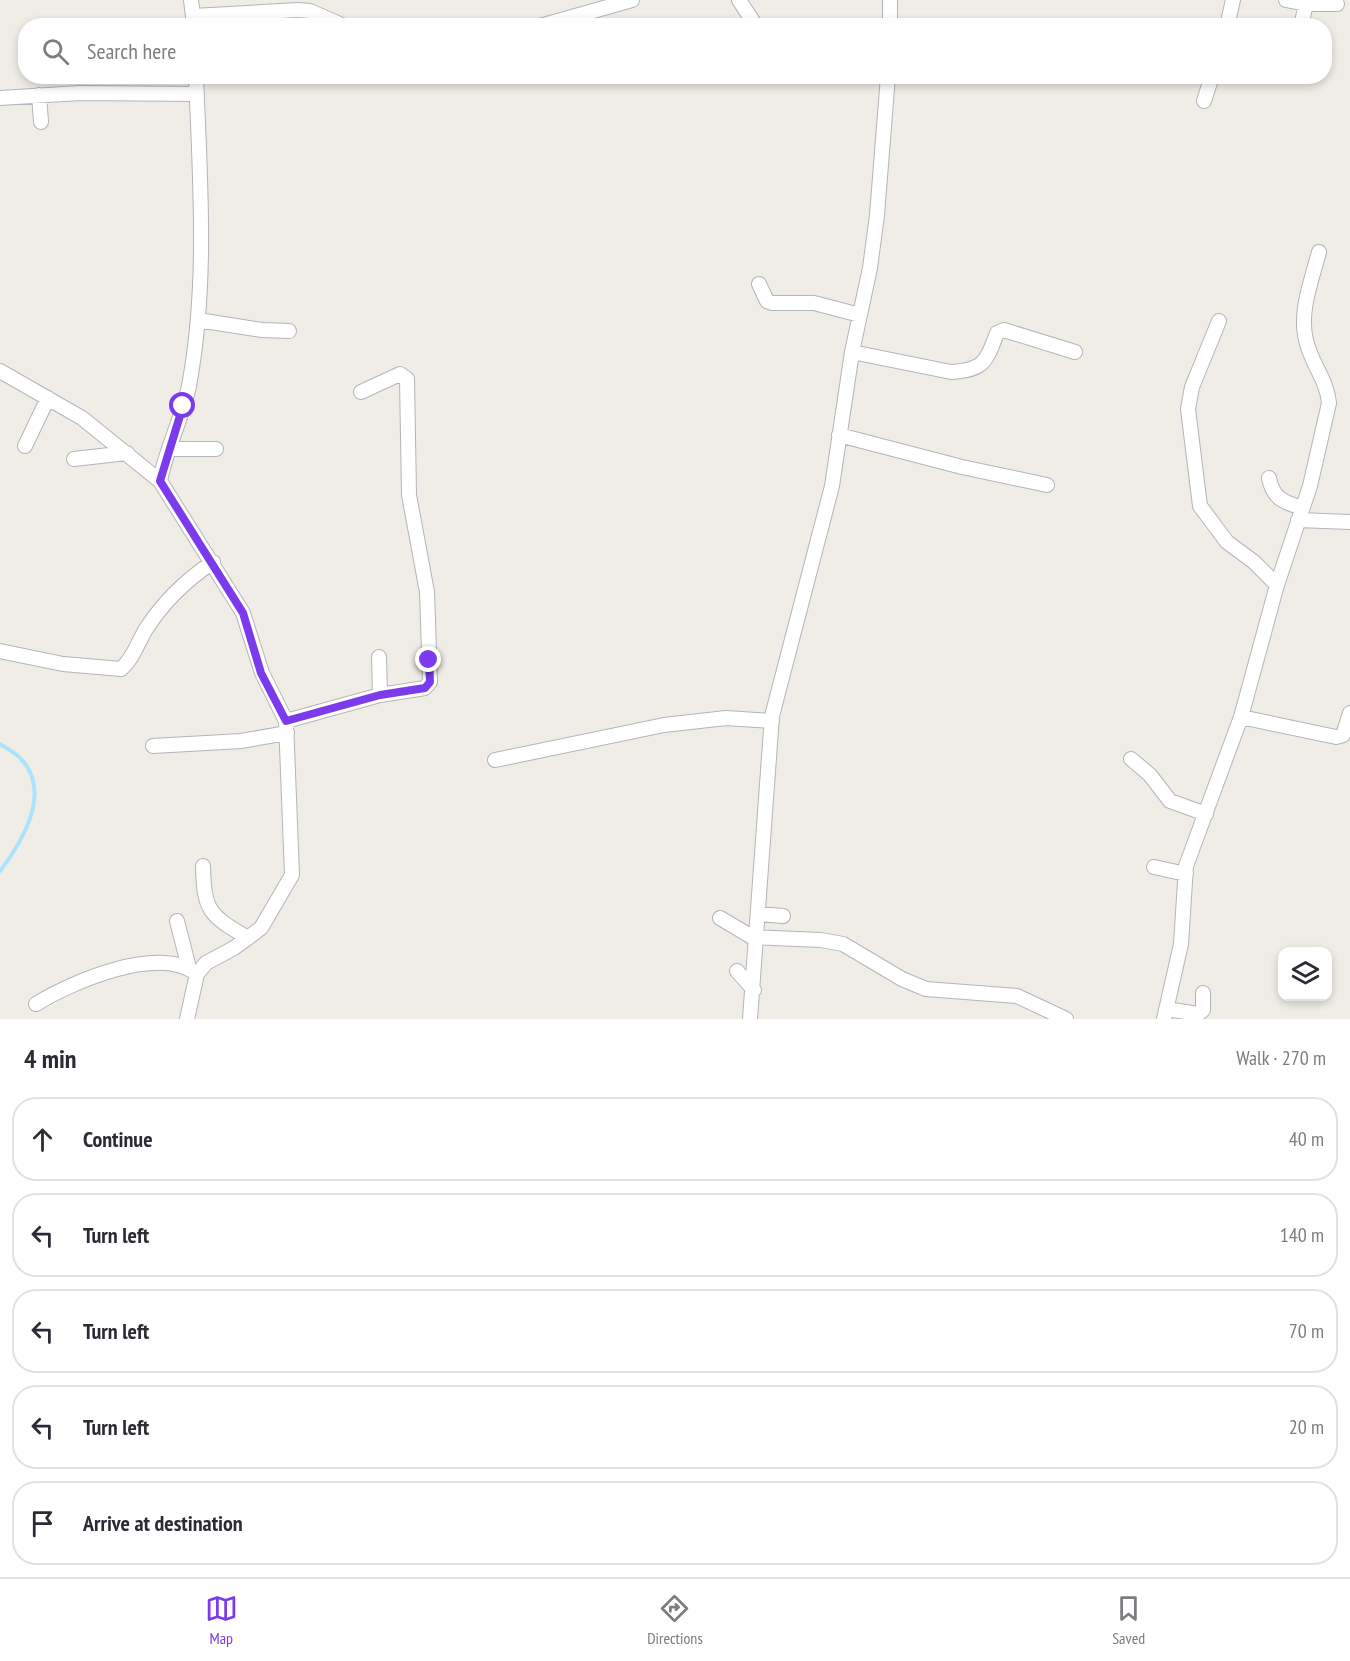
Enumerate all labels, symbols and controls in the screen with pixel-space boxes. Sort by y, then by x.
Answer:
search box [18,18,1332,84]
icon: search [39,35,72,68]
text: Search here [87,37,176,65]
route start [169,392,195,418]
route end [415,646,441,672]
map controls [1278,947,1332,1001]
button: layers [1278,947,1332,1001]
text: 4 min [24,1042,77,1075]
text: Walk · 270 m [1236,1045,1326,1071]
icon: ahead [26,1123,59,1156]
text: Continue [83,1125,153,1153]
text: 40 m [1289,1126,1324,1152]
icon: left [26,1219,59,1252]
text: Turn left [83,1221,149,1249]
text: 140 m [1280,1222,1324,1248]
icon: left [26,1315,59,1348]
text: Turn left [83,1317,149,1345]
text: 70 m [1289,1318,1324,1344]
icon: left [26,1411,59,1444]
text: Turn left [83,1413,149,1441]
text: 20 m [1289,1414,1324,1440]
icon: arrive [26,1507,59,1540]
text: Arrive at destination [83,1509,243,1537]
tab: Map [205,1592,238,1648]
tab: Directions [647,1592,703,1648]
tab: Saved [1112,1592,1145,1648]

